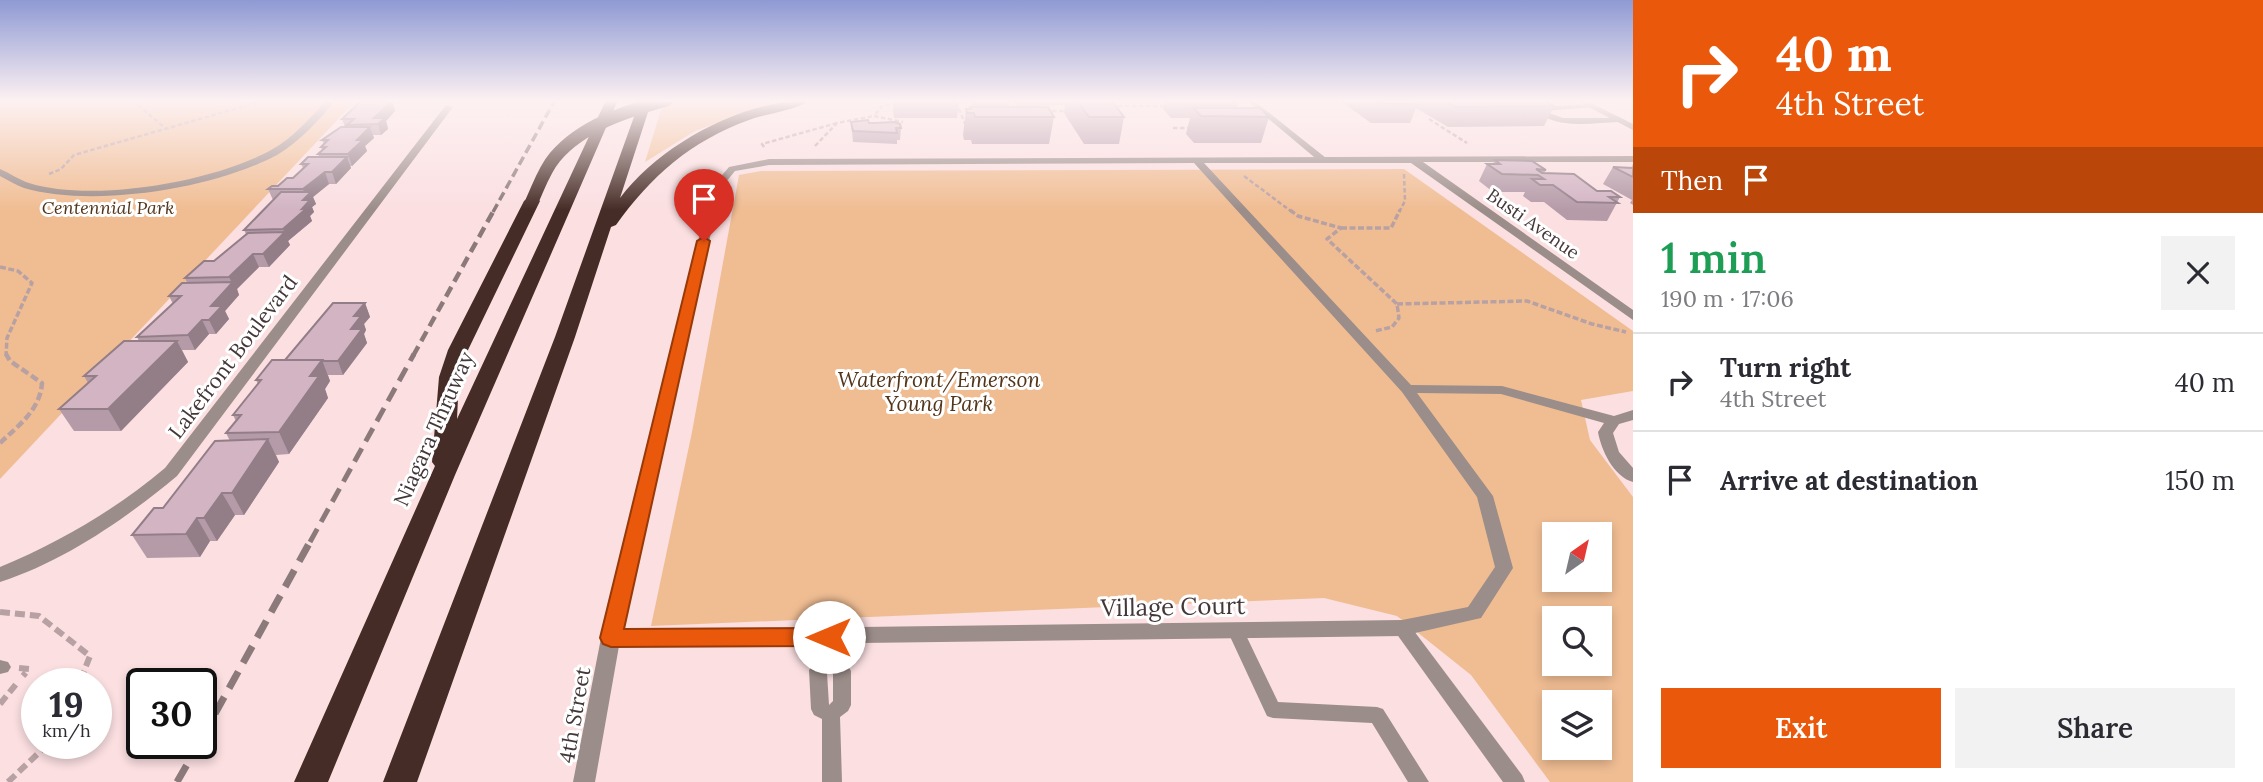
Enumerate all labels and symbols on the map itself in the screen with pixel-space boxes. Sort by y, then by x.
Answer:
pin [674,169,734,241]
street label: Busti Avenue [1482,183,1584,264]
park label: Centennial Park [42,196,174,219]
street label: Lakefront Boulevard [162,269,303,444]
street label: Niagara Thruway [387,347,480,510]
park label: Waterfront/Emerson Young Park [838,366,1040,417]
north arrow [1542,522,1612,592]
street label: Village Court [1099,590,1246,623]
position arrow [792,600,866,674]
street label: 4th Street [553,664,596,765]
speed limit sign: 30 [126,668,217,759]

